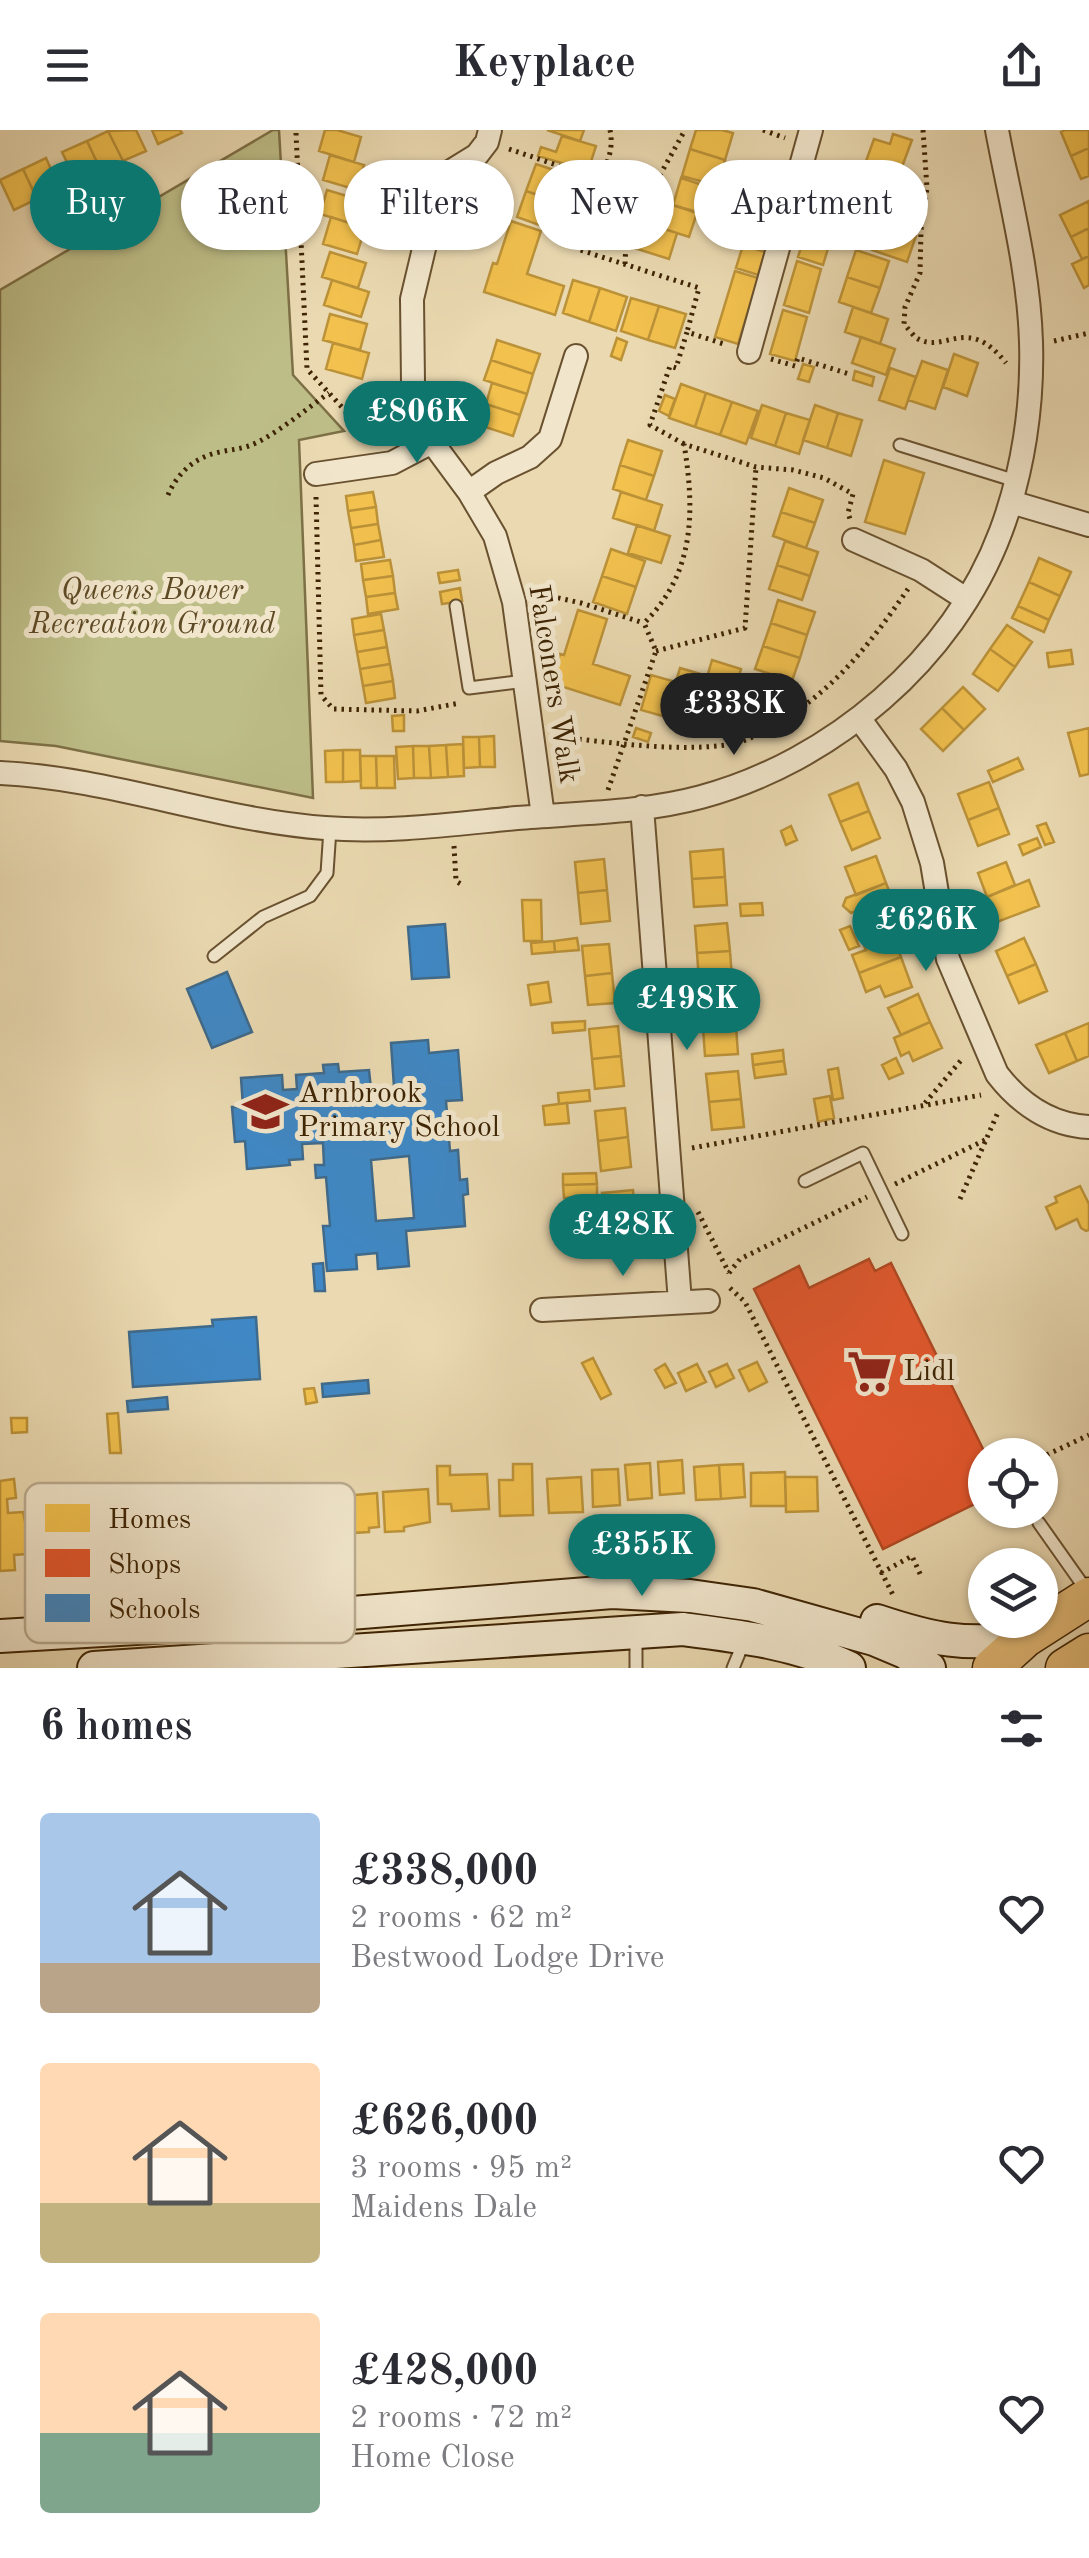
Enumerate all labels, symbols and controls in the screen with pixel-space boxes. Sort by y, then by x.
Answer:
icon: menu [40,38,95,93]
icon: share [994,38,1049,93]
text: Keyplace [453,42,636,87]
chip: Buy [30,160,161,250]
chip: Rent [181,160,324,250]
chip: Filters [344,160,514,250]
chip: New [534,160,674,250]
chip: Apartment [694,160,928,250]
pin: £806K [347,381,487,466]
text: £806K [365,397,469,429]
park label: Queens Bower Recreation Ground [28,576,276,640]
street label: Falconers Walk [522,582,584,786]
pin: £338K [664,673,804,758]
text: £338K [682,689,786,721]
pin: £626K [856,889,996,974]
text: £626K [874,905,978,937]
pin: £498K [617,968,757,1053]
text: £498K [635,984,739,1016]
place label: Arnbrook Primary School [298,1079,500,1143]
school or university icon: Arnbrook Primary School [241,1087,289,1135]
pin: £428K [553,1194,693,1279]
text: £428K [571,1210,675,1242]
supermarket icon: Lidl [846,1348,894,1396]
place label: Lidl [903,1357,955,1387]
map controls [968,1438,1058,1638]
button: locate [968,1438,1058,1528]
legend [25,1483,355,1643]
text: Homes [108,1507,191,1535]
pin: £355K [572,1514,712,1599]
text: £355K [590,1530,694,1562]
button: layers [968,1548,1058,1638]
text: Shops [108,1552,181,1580]
text: Schools [108,1597,200,1625]
icon: filters [994,1701,1049,1756]
text: 6 homes [40,1707,192,1749]
text: £338,000 [350,1852,538,1894]
icon: home [120,1853,240,1973]
icon: heart [994,1886,1049,1941]
text: 2 rooms · 62 m² [350,1903,572,1935]
text: Bestwood Lodge Drive [350,1943,664,1975]
text: £626,000 [350,2102,538,2144]
icon: home [120,2103,240,2223]
icon: heart [994,2136,1049,2191]
text: 3 rooms · 95 m² [350,2153,572,2185]
text: Maidens Dale [350,2193,537,2225]
text: £428,000 [350,2352,538,2394]
icon: home [120,2353,240,2473]
icon: heart [994,2386,1049,2441]
text: 2 rooms · 72 m² [350,2403,572,2435]
text: Home Close [350,2443,515,2475]

